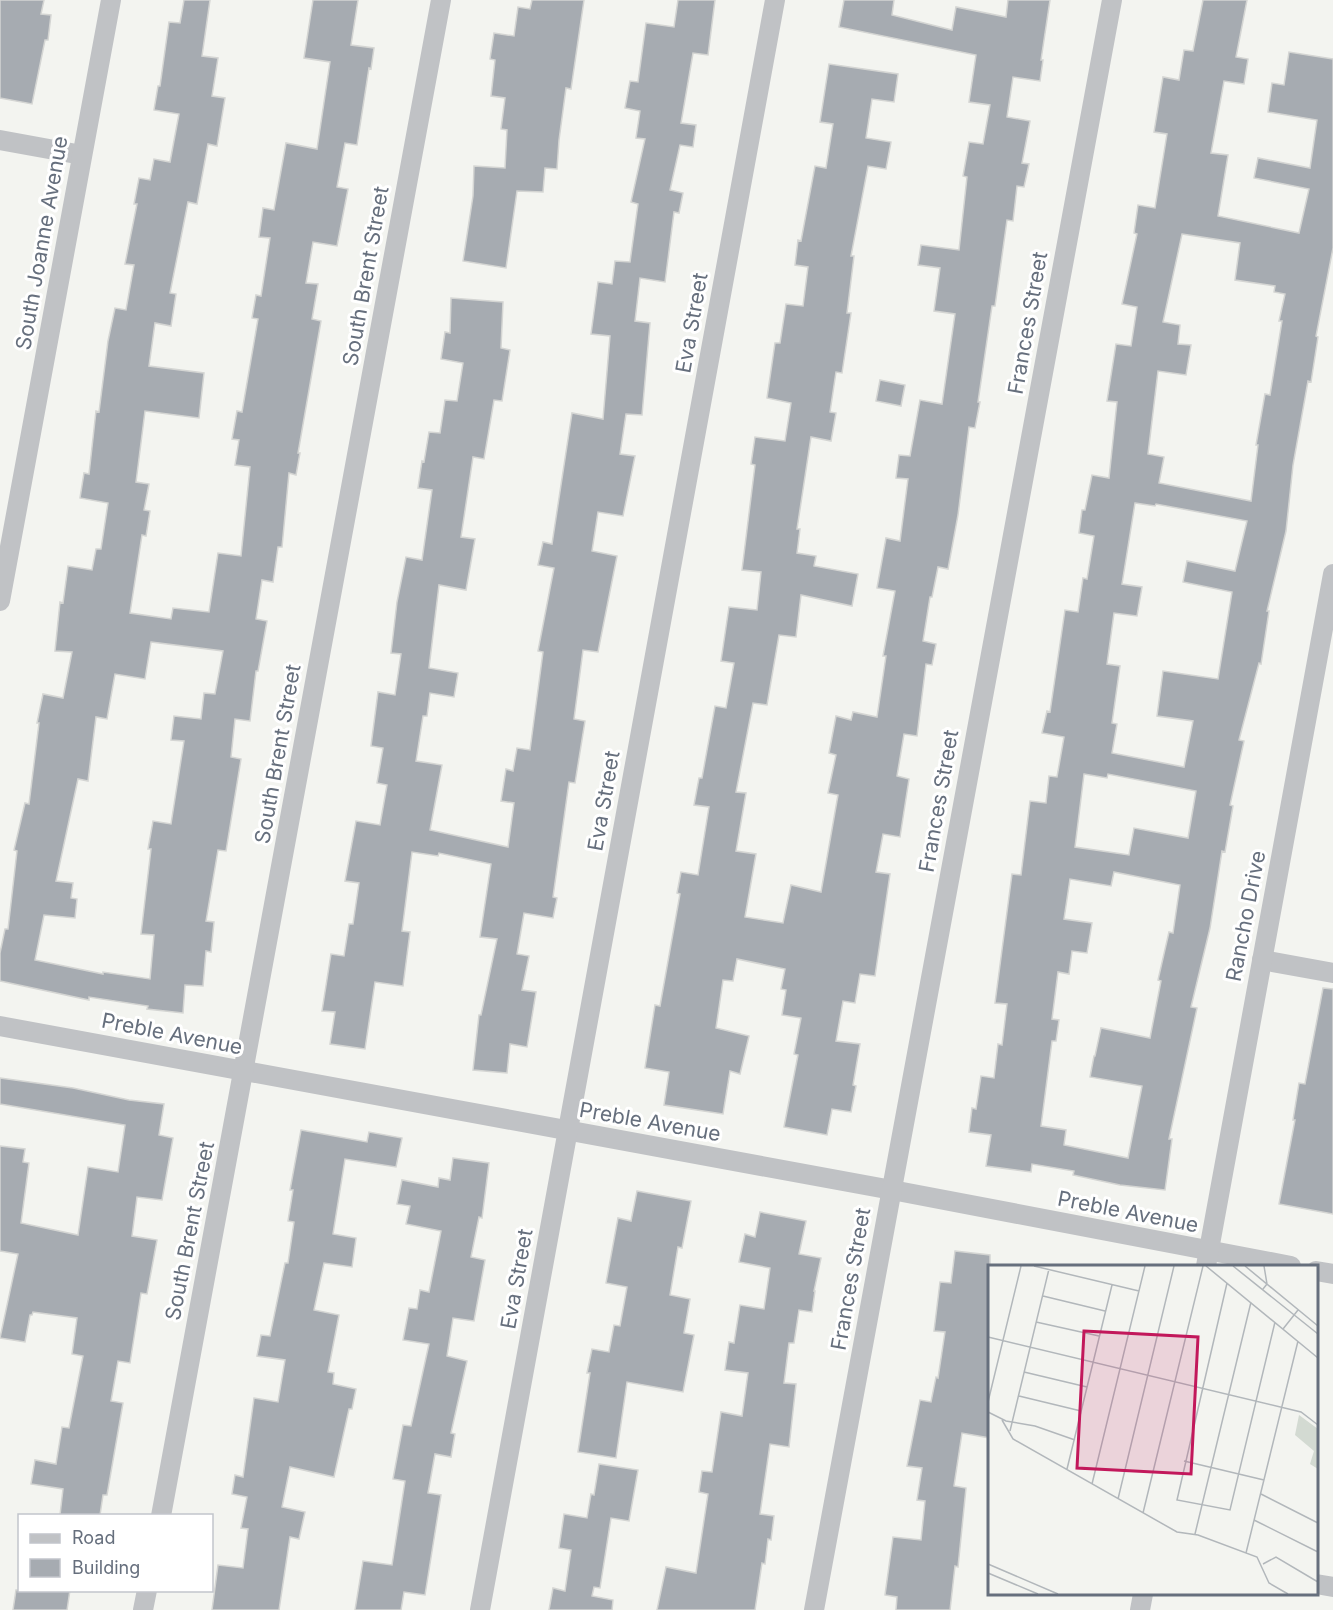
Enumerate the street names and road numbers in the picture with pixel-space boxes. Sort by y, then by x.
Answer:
street label: South Joanne Avenue [10,134,73,352]
street label: South Brent Street [337,184,394,368]
street label: Frances Street [1003,250,1052,396]
street label: Eva Street [670,271,713,375]
street label: South Brent Street [249,662,306,846]
street label: Frances Street [914,728,963,874]
street label: Eva Street [582,749,625,853]
street label: Rancho Drive [1221,848,1270,983]
street label: Preble Avenue [99,1008,245,1059]
street label: Preble Avenue [577,1097,723,1146]
street label: South Brent Street [160,1139,219,1322]
street label: Preble Avenue [1055,1186,1201,1237]
street label: Frances Street [826,1206,875,1352]
street label: Eva Street [495,1227,538,1331]

